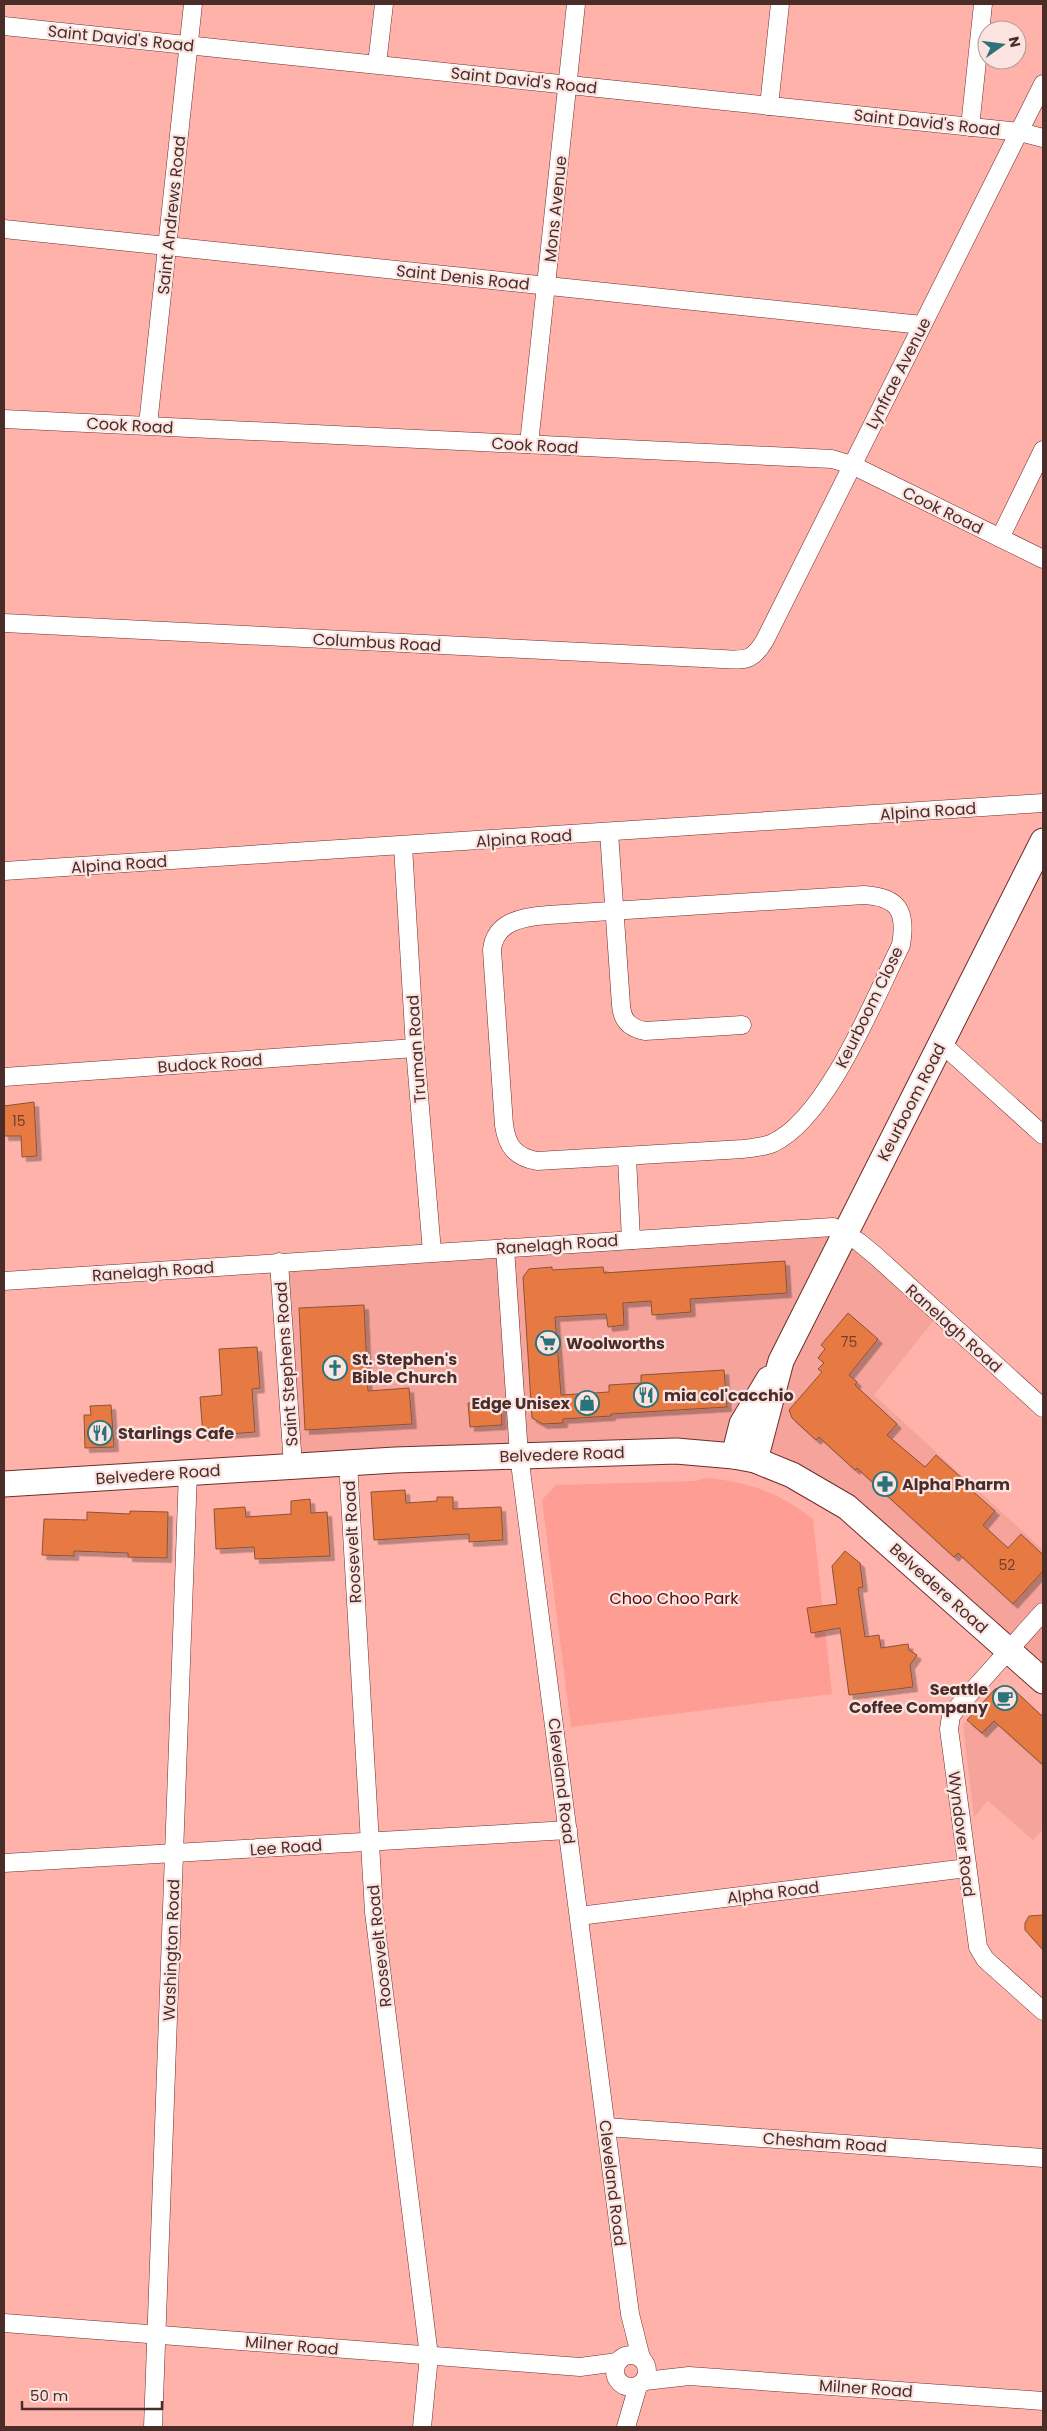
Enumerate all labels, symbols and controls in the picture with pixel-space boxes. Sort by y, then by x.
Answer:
street label: Saint David's Road [47,19,195,58]
north arrow [977,20,1027,70]
text: N [1004,34,1026,49]
street label: Saint David's Road [450,61,598,100]
street label: Saint David's Road [853,103,1001,142]
street label: Saint Andrews Road [152,135,191,296]
street label: Mons Avenue [538,155,573,263]
street label: Saint Denis Road [395,259,531,296]
street label: Lynfrae Avenue [860,313,937,433]
street label: Cook Road [86,412,174,439]
street label: Cook Road [491,432,579,459]
street label: Cook Road [899,481,987,540]
street label: Columbus Road [312,628,442,657]
street label: Alpina Road [879,797,977,826]
street label: Alpina Road [475,824,573,853]
street label: Alpina Road [70,850,168,879]
street label: Keurboom Close [830,943,909,1072]
street label: Truman Road [401,994,432,1104]
street label: Keurboom Road [872,1039,951,1165]
street label: Budock Road [157,1048,263,1079]
house number: 15 [12,1111,26,1131]
street label: Ranelagh Road [495,1229,619,1260]
street label: Ranelagh Road [91,1256,215,1287]
street label: Ranelagh Road [900,1279,1007,1378]
street label: Saint Stephens Road [269,1281,304,1447]
supermarket icon: Woolworths [535,1330,561,1356]
place label: Woolworths [566,1332,665,1355]
house number: 75 [841,1332,857,1352]
place label: St. Stephen's Bible Church [352,1348,457,1389]
church icon: St. Stephen's Bible Church [322,1355,348,1381]
restaurant icon: mia col'cacchio [633,1382,659,1408]
place label: mia col'cacchio [664,1384,794,1407]
shop icon: Edge Unisex [574,1390,600,1416]
place label: Edge Unisex [471,1392,571,1415]
restaurant icon: Starlings Cafe [87,1420,113,1446]
place label: Starlings Cafe [118,1422,234,1445]
street label: Belvedere Road [499,1441,625,1468]
street label: Belvedere Road [95,1459,221,1490]
pharmacy icon: Alpha Pharm [872,1471,898,1497]
place label: Alpha Pharm [902,1473,1010,1496]
street label: Roosevelt Road [338,1480,367,1604]
street label: Belvedere Road [885,1538,993,1639]
house number: 52 [999,1555,1015,1575]
park label: Choo Choo Park [610,1587,739,1610]
place label: Seattle Coffee Company [849,1678,989,1719]
cafe icon: Seattle Coffee Company [992,1685,1018,1711]
street label: Cleveland Road [542,1717,581,1845]
street label: Wyndover Road [942,1770,981,1898]
street label: Lee Road [249,1833,323,1862]
street label: Alpha Road [726,1875,820,1910]
street label: Washington Road [158,1879,185,2021]
street label: Roosevelt Road [362,1884,397,2008]
street label: Cleveland Road [593,2119,632,2247]
street label: Chesham Road [762,2127,888,2158]
street label: Milner Road [244,2330,340,2361]
street label: Milner Road [818,2374,913,2403]
scale bar [22,2378,162,2410]
text: 50 m [30,2385,68,2406]

